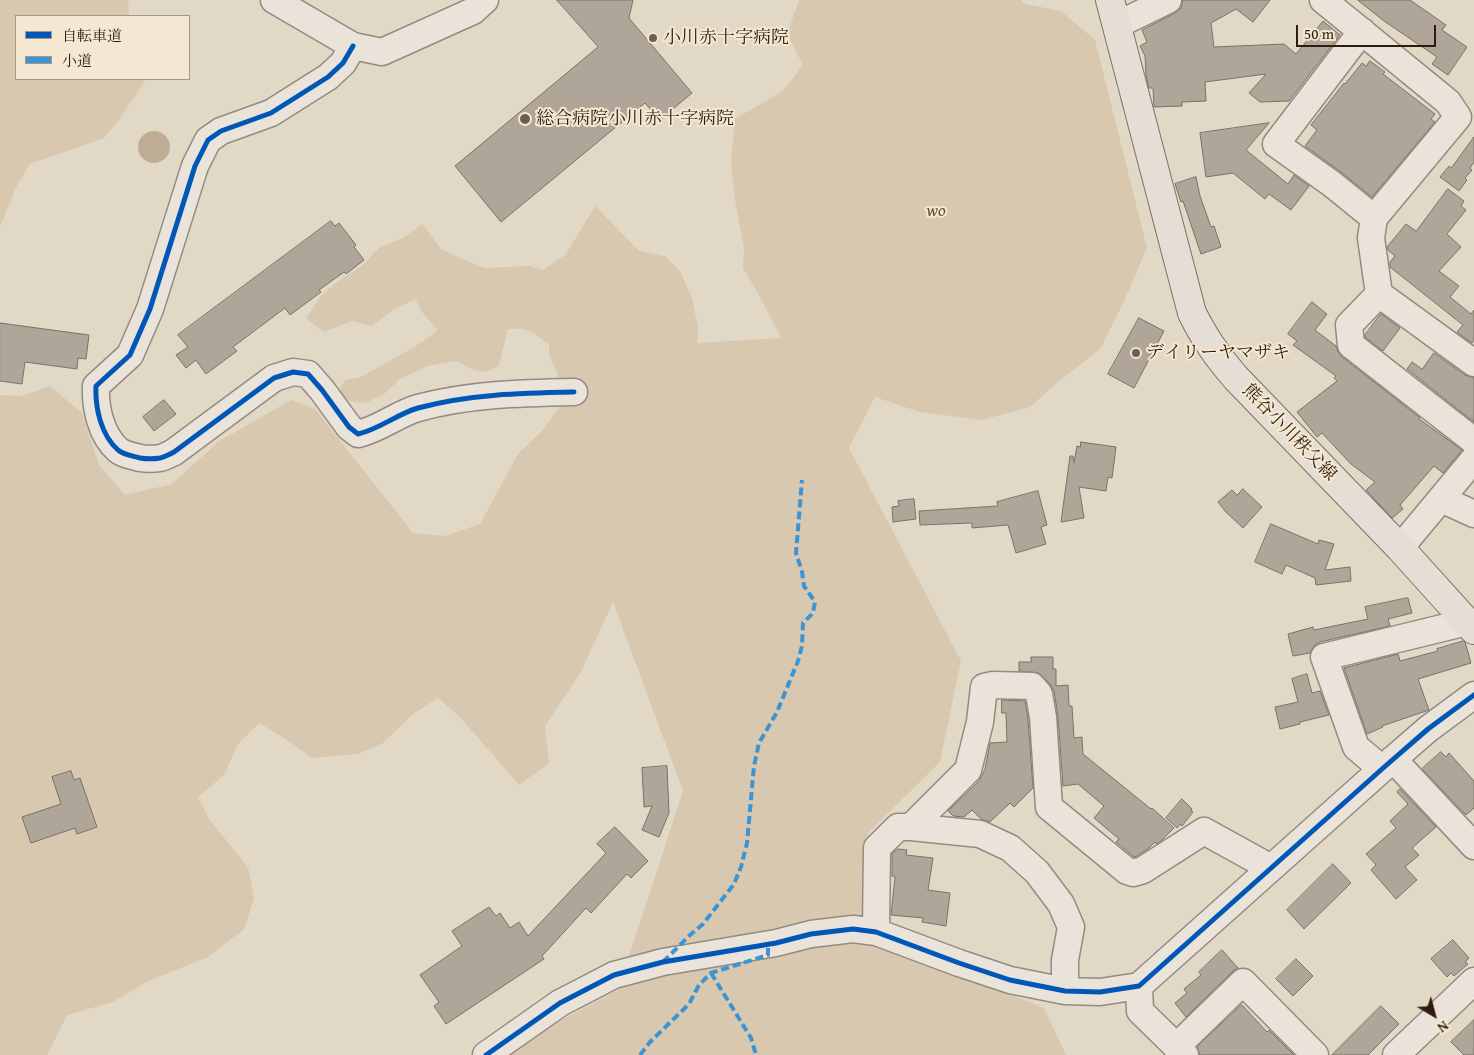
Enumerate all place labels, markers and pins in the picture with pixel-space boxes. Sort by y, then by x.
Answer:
place label: 小川赤十字病院 [663,27,789,49]
marker: 小川赤十字病院 [647,32,659,44]
place label: 総合病院小川赤十字病院 [536,108,734,130]
marker: 総合病院小川赤十字病院 [518,112,532,126]
place label: デイリーヤマザキ [1146,342,1290,364]
marker: デイリーヤマザキ [1130,347,1142,359]

